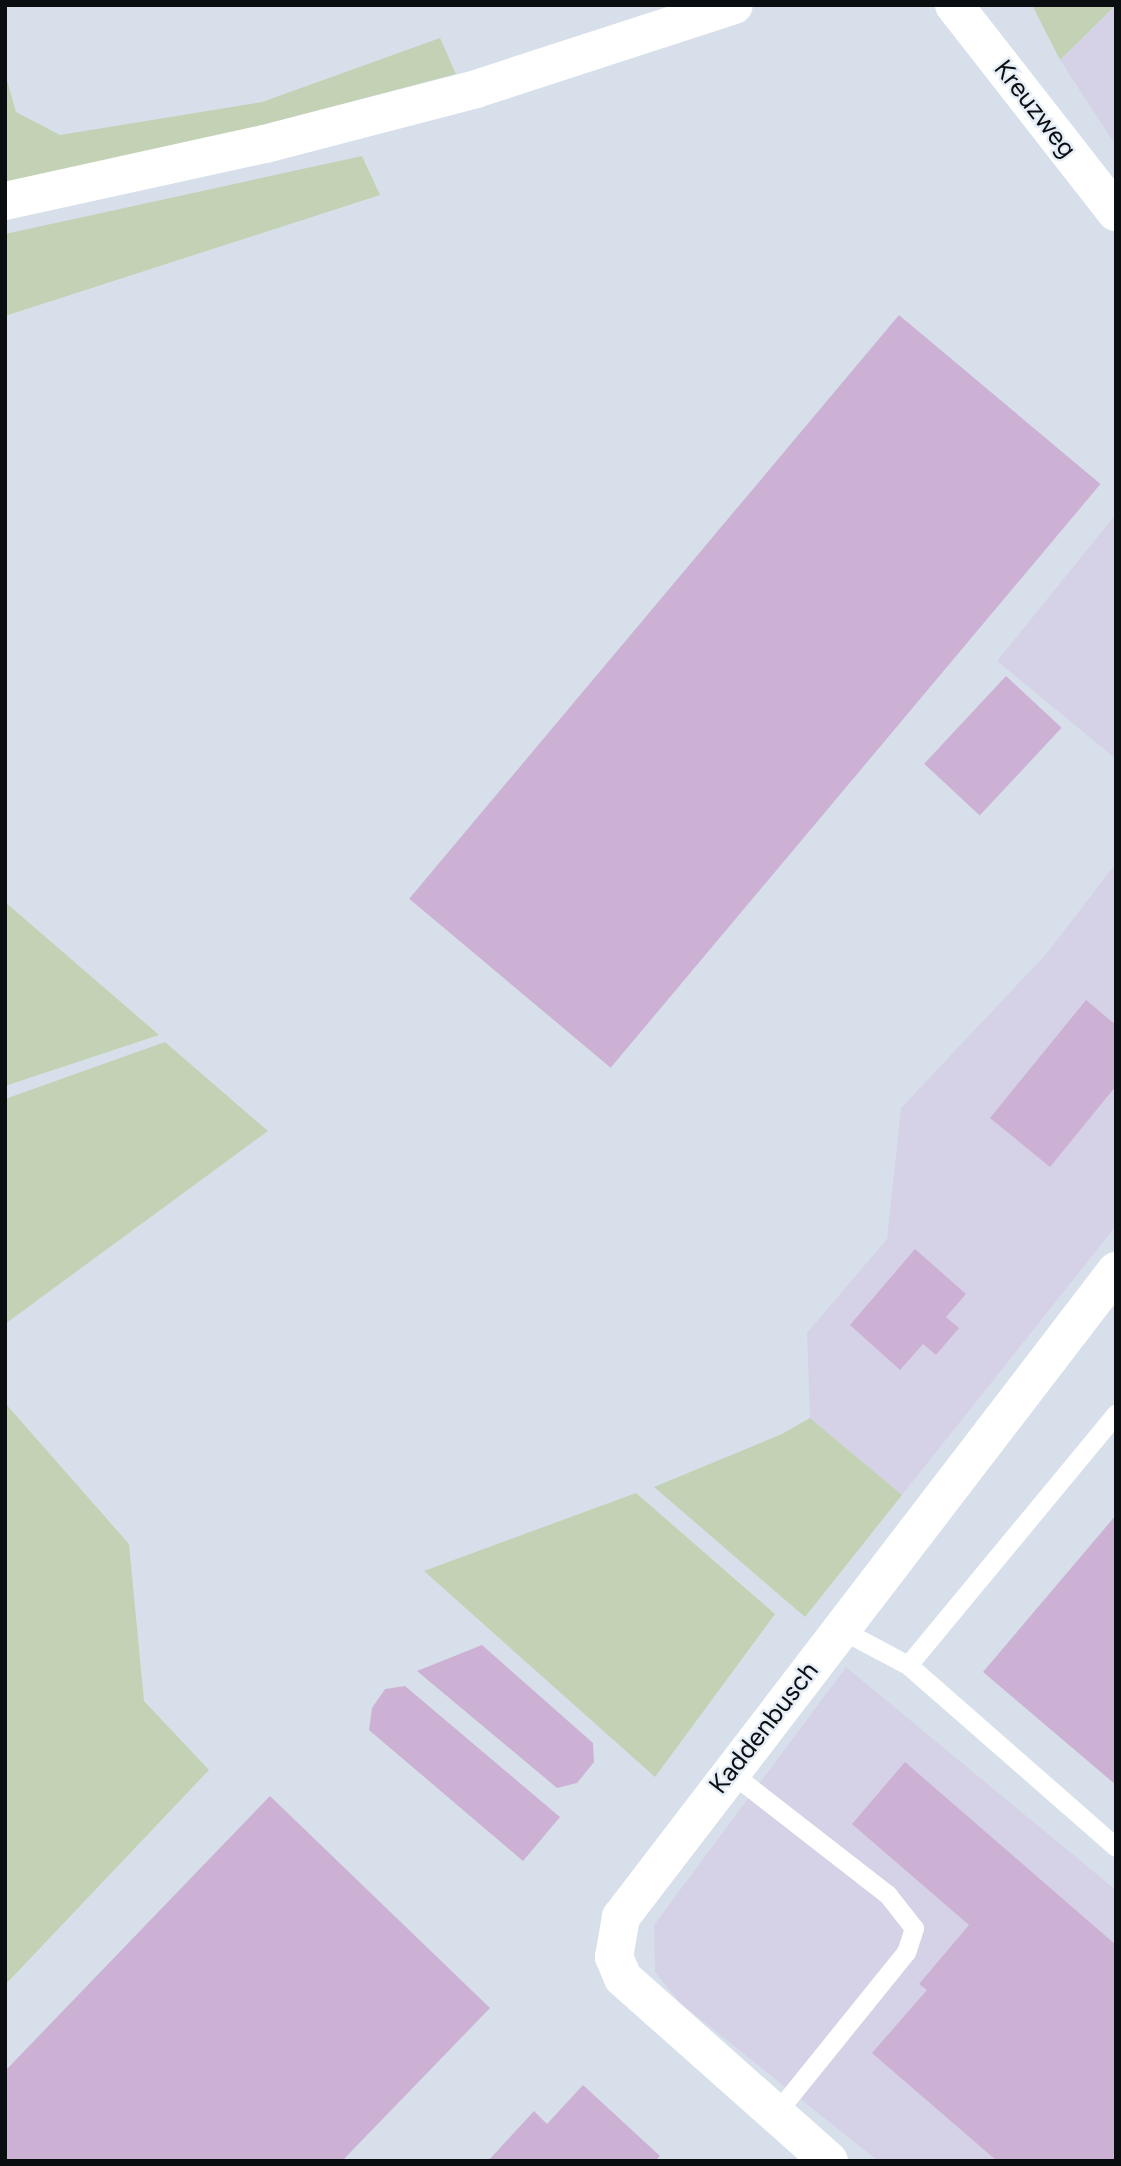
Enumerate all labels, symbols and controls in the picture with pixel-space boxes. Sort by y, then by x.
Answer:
street label: Kreuzweg [987,54,1083,164]
street label: Kaddenbusch [703,1656,825,1800]

